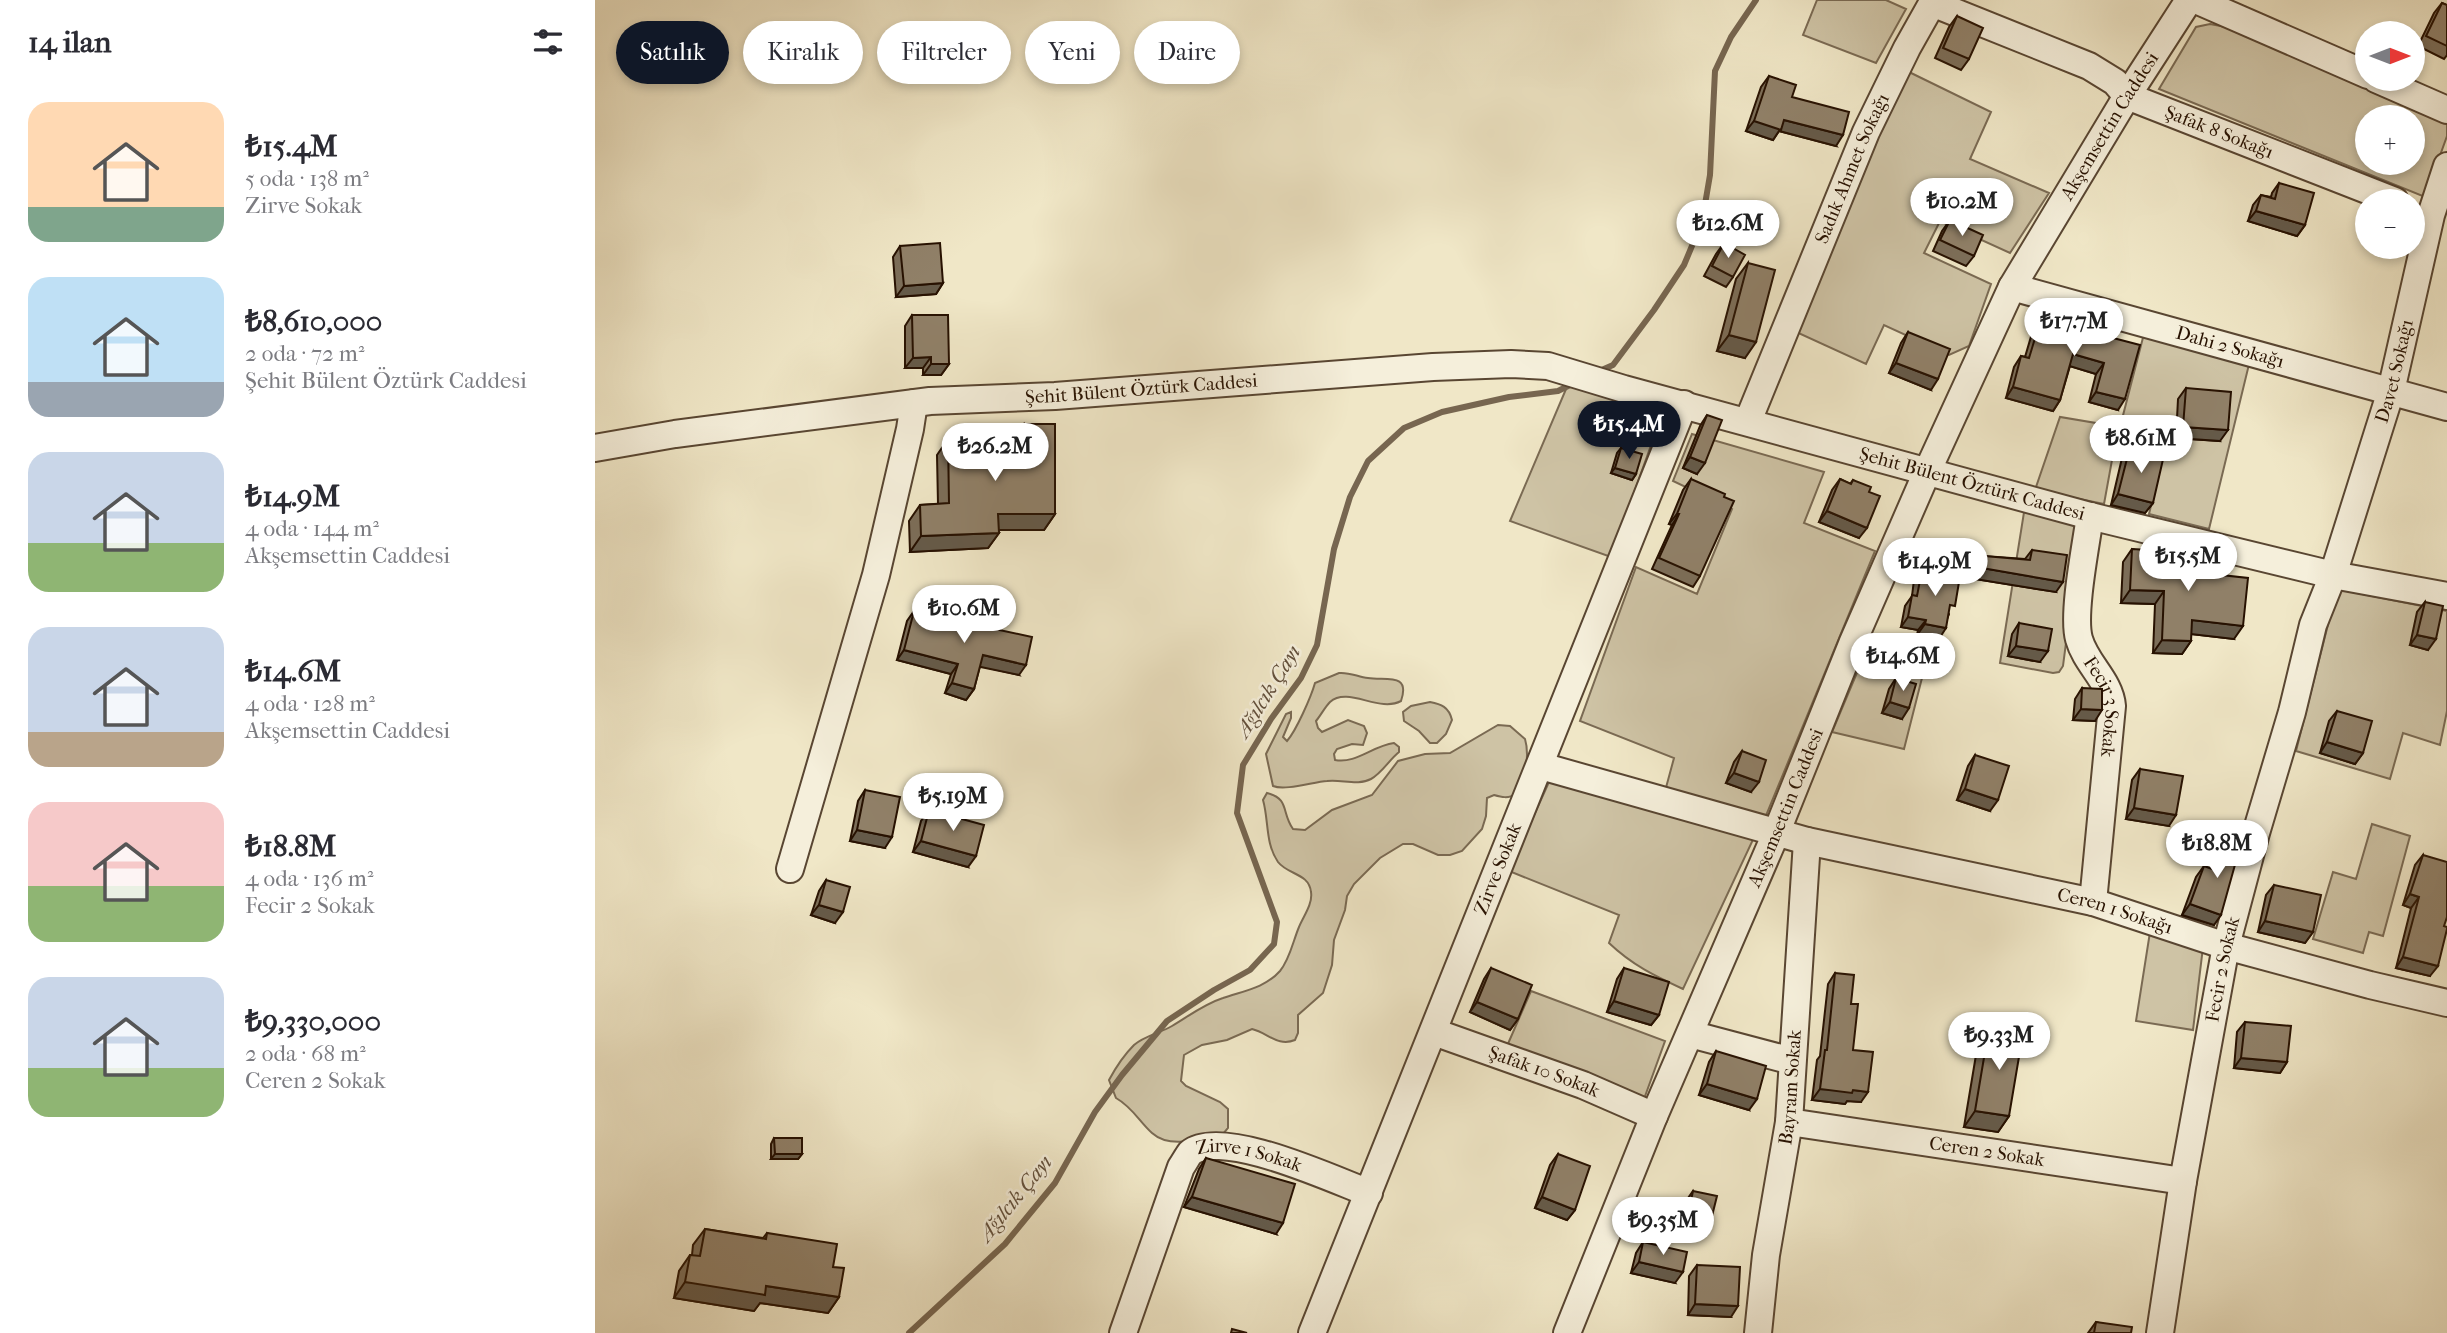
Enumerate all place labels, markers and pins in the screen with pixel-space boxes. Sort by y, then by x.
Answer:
pin: ₺10.2M [1905,178,2019,238]
pin: ₺12.6M [1671,201,1785,260]
pin: ₺17.7M [2017,298,2131,358]
pin: ₺15.4M [1572,402,1686,461]
pin: ₺8.61M [2084,416,2198,475]
pin: ₺26.2M [938,424,1052,483]
pin: ₺15.5M [2131,534,2245,593]
pin: ₺14.9M [1878,538,1992,598]
pin: ₺10.6M [907,586,1021,645]
pin: ₺14.6M [1846,634,1960,693]
pin: ₺5.19M [896,774,1010,833]
pin: ₺18.8M [2160,820,2274,880]
pin: ₺9.33M [1942,1012,2056,1072]
pin: ₺9.35M [1606,1198,1720,1257]

